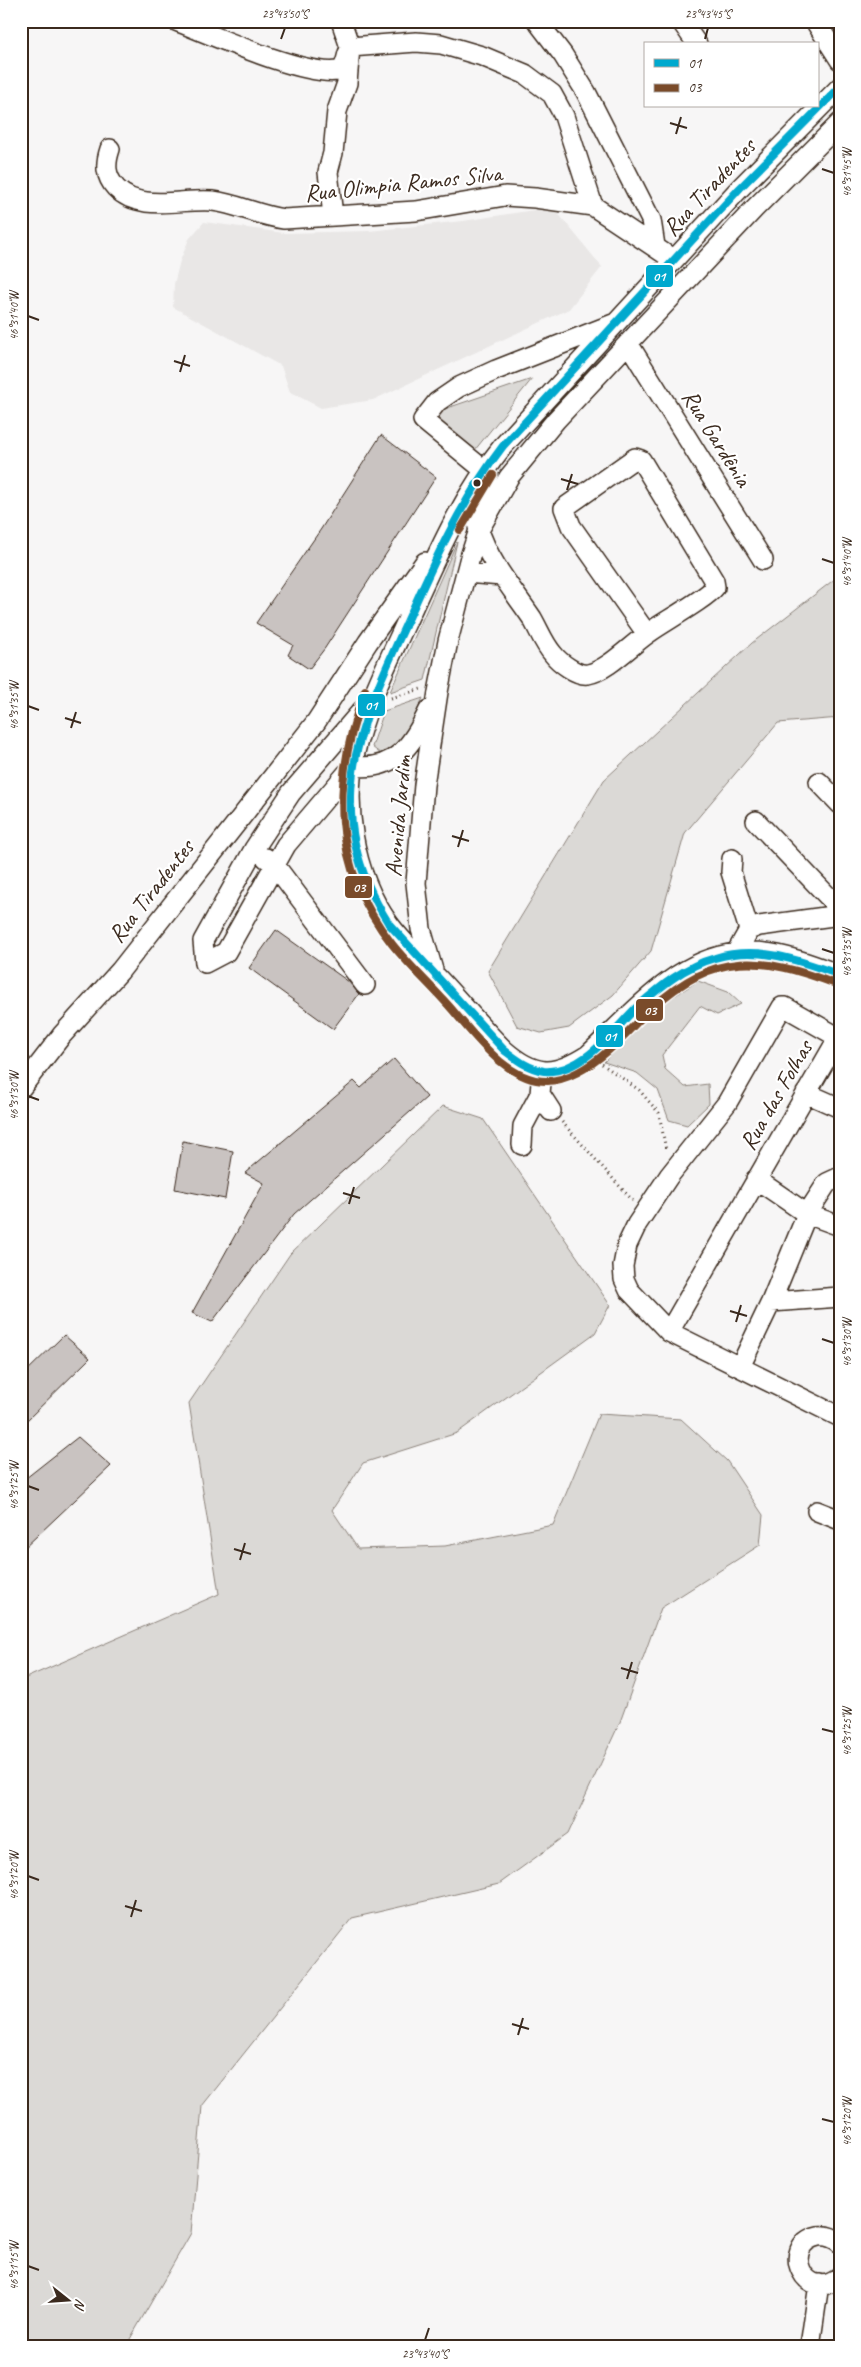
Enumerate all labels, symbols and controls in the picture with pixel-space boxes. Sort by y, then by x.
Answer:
text: 23°43'50"S [262,6,310,22]
text: 23°43'45"S [685,6,733,22]
legend [644,42,818,108]
text: 01 [688,54,703,73]
text: 03 [688,78,703,97]
street label: Rua Tiradentes [656,130,763,242]
text: 46°31'45"W [839,146,855,197]
street label: Rua Olimpia Ramos Silva [303,158,505,208]
line badge: 01 [645,264,674,288]
text: 01 [653,268,667,285]
text: 46°31'40"W [6,289,22,340]
street label: Rua Gardênia [675,384,759,493]
unlabelled marker [472,478,482,488]
text: 46°31'40"W [839,536,855,587]
text: 46°31'35"W [6,679,22,730]
line badge: 01 [357,693,386,717]
text: 01 [365,697,379,714]
street label: Avenida Jardim [378,754,418,878]
street label: Rua Tiradentes [101,832,202,949]
line badge: 03 [344,875,373,899]
text: 03 [353,879,367,896]
text: 46°31'35"W [839,926,855,977]
line badge: 03 [635,998,664,1022]
text: 03 [644,1002,658,1019]
line badge: 01 [595,1024,624,1048]
text: 01 [604,1028,618,1045]
street label: Rua das Folhas [733,1033,820,1155]
text: 46°31'30"W [6,1069,22,1120]
text: 46°31'30"W [839,1316,855,1367]
text: 46°31'25"W [6,1459,22,1510]
text: 46°31'25"W [839,1705,855,1756]
text: 46°31'20"W [6,1849,22,1900]
text: 46°31'20"W [839,2095,855,2146]
text: 46°31'15"W [6,2239,22,2290]
north arrow [42,2274,92,2324]
text: N [70,2297,89,2313]
text: 23°43'40"S [402,2346,450,2362]

